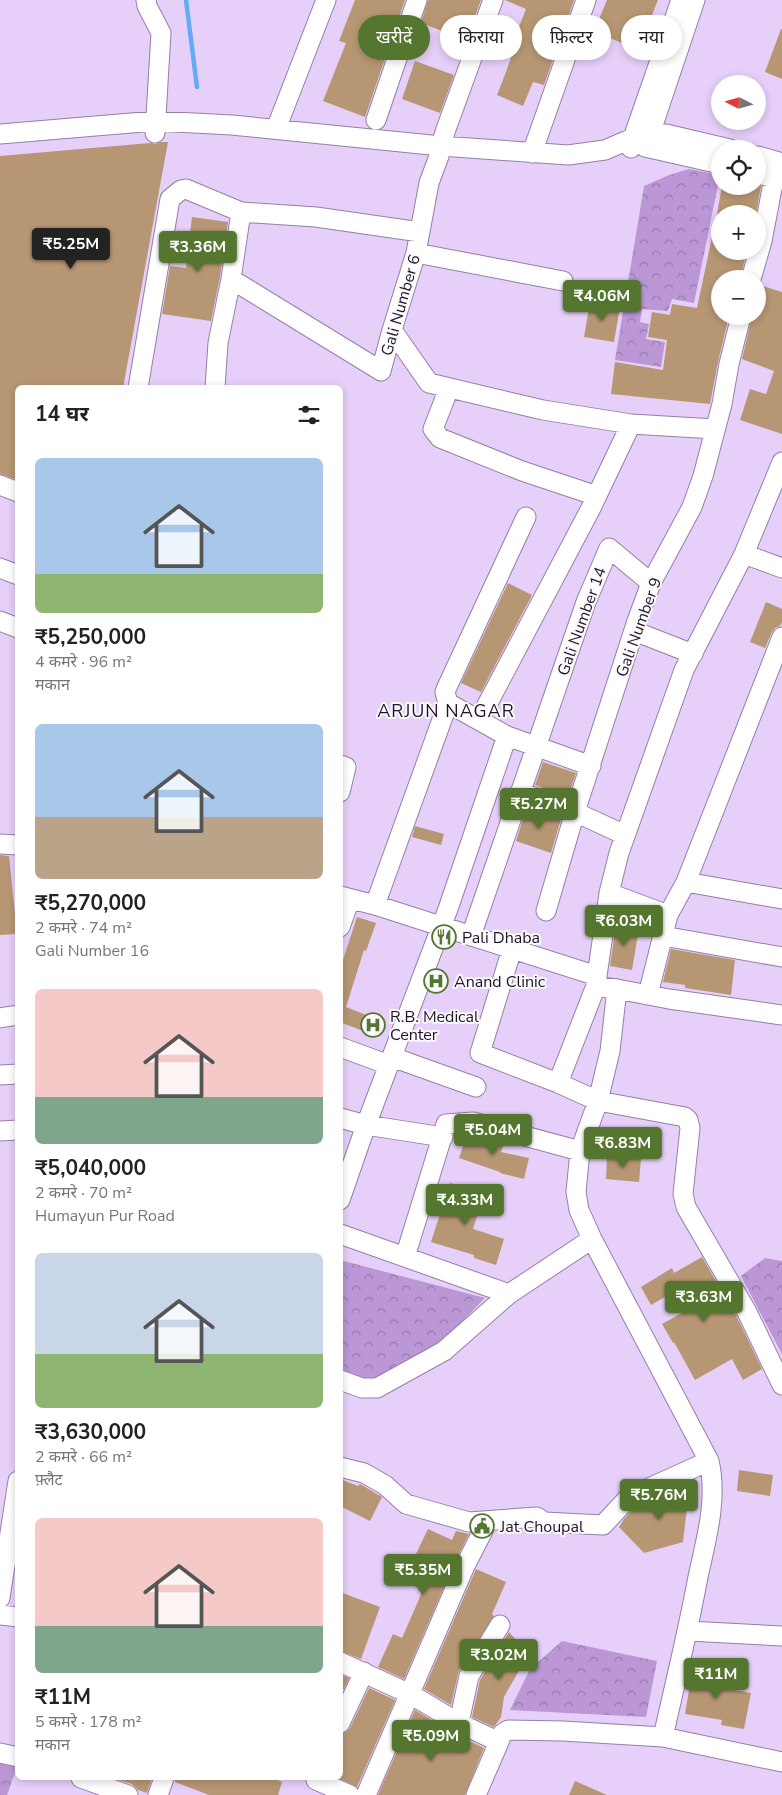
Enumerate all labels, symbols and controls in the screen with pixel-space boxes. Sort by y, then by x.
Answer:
chip: खरीदें [358,15,430,60]
chip: किराया [440,15,522,60]
chip: फ़िल्टर [532,15,611,60]
chip: नया [621,15,682,60]
north arrow [711,75,766,130]
map controls [711,75,766,325]
button: locate [711,140,766,195]
button: + [711,205,766,260]
pin: ₹5.25M [30,228,112,270]
pin: ₹3.36M [157,230,239,273]
text: ₹5.25M [43,233,99,255]
text: ₹3.36M [170,236,226,258]
street label: Gali Number 6 [376,252,426,359]
button: − [711,270,766,325]
pin: ₹4.06M [561,280,643,322]
text: ₹4.06M [574,285,630,307]
text: 14 घर [35,400,89,428]
icon: filters [295,401,323,429]
icon: home [134,491,224,581]
street label: Gali Number 14 [552,564,612,679]
street label: Gali Number 9 [611,575,667,680]
text: ₹5,250,000 [35,623,146,651]
text: 4 कमरे · 96 m² [35,651,132,673]
text: मकान [35,674,70,696]
district label: ARJUN NAGAR [377,699,515,723]
icon: home [134,756,224,846]
pin: ₹5.27M [498,788,580,830]
text: ₹5.27M [511,793,567,815]
text: ₹5,270,000 [35,889,146,917]
pin: ₹6.03M [583,904,665,947]
text: ₹6.03M [596,910,652,932]
text: 2 कमरे · 74 m² [35,917,132,939]
restaurant icon: Pali Dhaba [431,924,457,950]
place label: Pali Dhaba [462,927,540,949]
text: Gali Number 16 [35,940,149,962]
hospital icon: Anand Clinic [423,968,449,994]
place label: Anand Clinic [454,971,546,993]
place label: R.B. Medical Center [390,1006,479,1046]
hospital icon: R.B. Medical Center [360,1012,386,1038]
icon: home [134,1021,224,1111]
pin: ₹5.04M [452,1114,534,1156]
text: ₹5.04M [465,1119,521,1141]
pin: ₹6.83M [582,1126,664,1169]
text: ₹6.83M [595,1132,651,1154]
text: ₹5,040,000 [35,1154,146,1182]
text: 2 कमरे · 70 m² [35,1182,132,1204]
pin: ₹4.33M [424,1184,506,1226]
text: ₹4.33M [437,1189,493,1211]
text: Humayun Pur Road [35,1205,175,1227]
pin: ₹3.63M [663,1280,745,1323]
icon: home [134,1286,224,1376]
text: ₹3.63M [676,1286,732,1308]
text: ₹3,630,000 [35,1418,146,1446]
text: 2 कमरे · 66 m² [35,1446,132,1468]
text: फ़्लैट [35,1469,63,1491]
pin: ₹5.76M [618,1478,700,1521]
text: ₹5.76M [631,1484,687,1506]
public building icon: Jat Choupal [469,1513,495,1539]
place label: Jat Choupal [499,1516,584,1538]
icon: home [134,1551,224,1641]
pin: ₹5.35M [382,1554,464,1596]
text: ₹5.35M [395,1559,451,1581]
pin: ₹3.02M [458,1638,540,1681]
text: ₹3.02M [471,1644,527,1666]
pin: ₹11M [686,1658,746,1700]
text: ₹11M [695,1663,737,1685]
text: ₹11M [35,1683,91,1711]
text: 5 कमरे · 178 m² [35,1711,142,1733]
pin: ₹5.09M [390,1720,472,1762]
text: ₹5.09M [403,1725,459,1747]
text: मकान [35,1734,70,1756]

